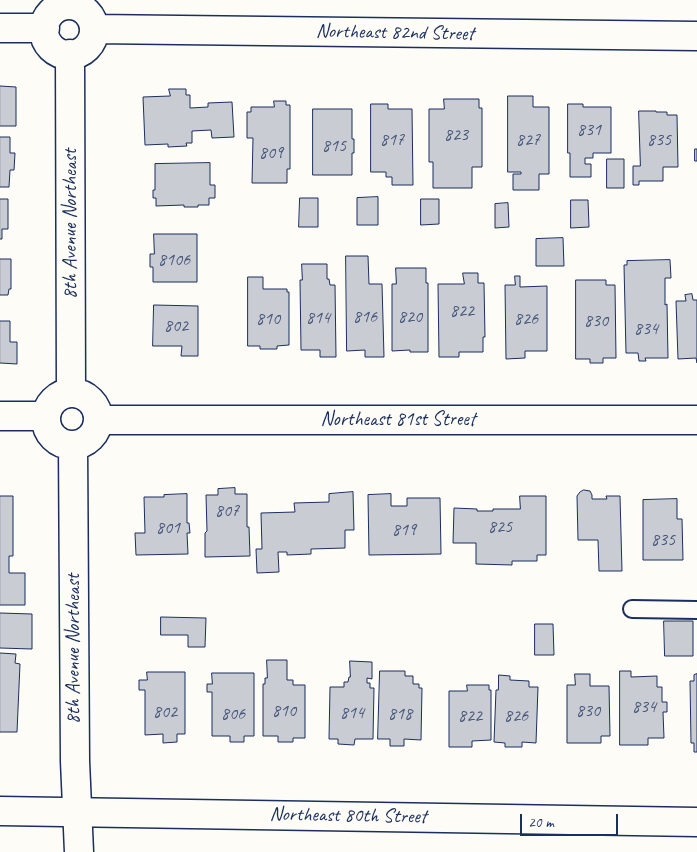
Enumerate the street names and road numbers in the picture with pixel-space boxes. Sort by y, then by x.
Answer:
street label: Northeast 82nd Street [316,20,474,46]
street label: 8th Avenue Northeast [59,149,83,299]
street label: Northeast 81st Street [321,408,475,432]
street label: 8th Avenue Northeast [62,574,86,724]
street label: Northeast 80th Street [269,803,427,829]

